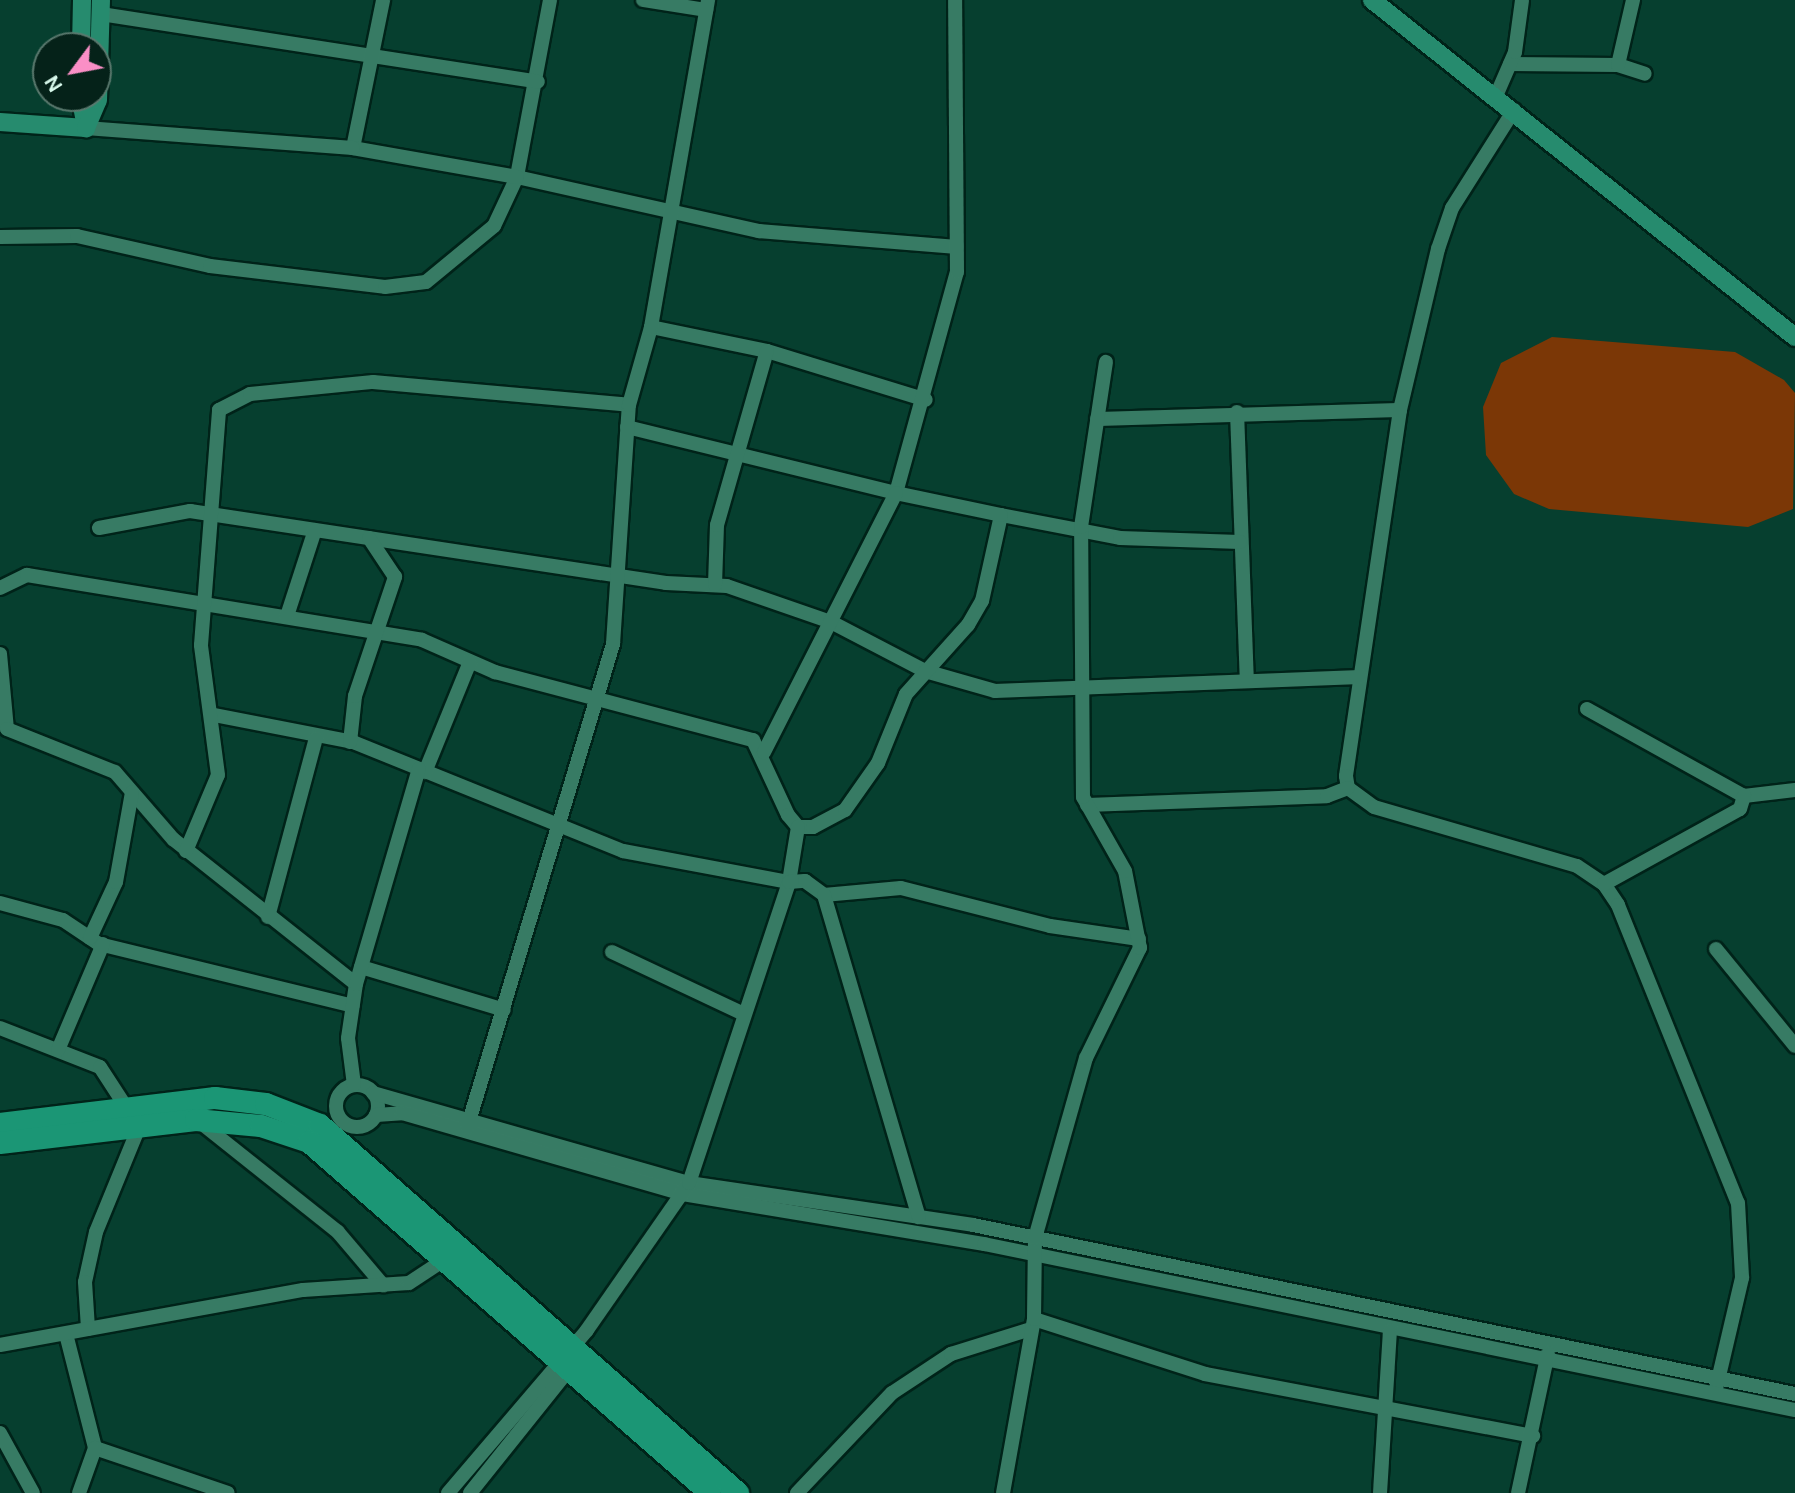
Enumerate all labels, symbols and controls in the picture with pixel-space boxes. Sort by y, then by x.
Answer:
north arrow [32,32,112,112]
text: N [38,70,69,97]

